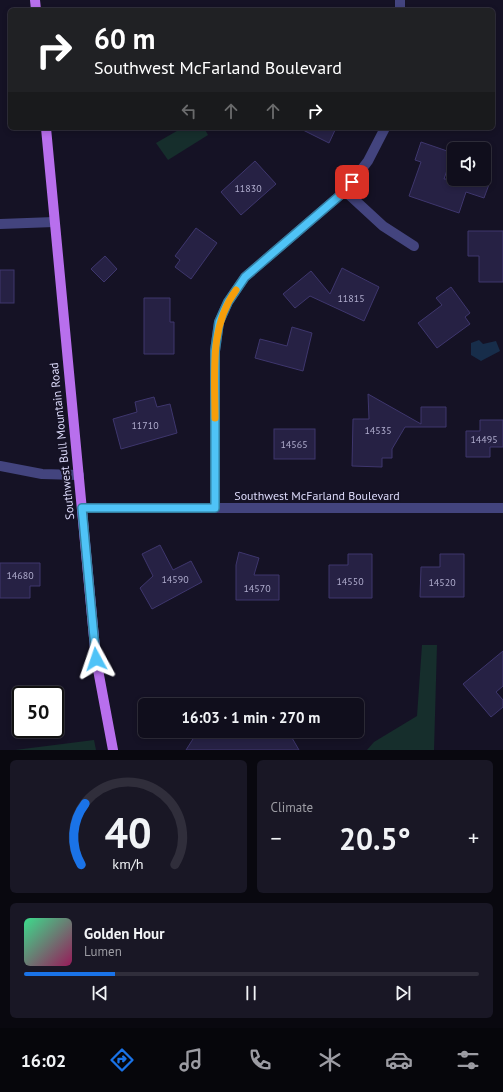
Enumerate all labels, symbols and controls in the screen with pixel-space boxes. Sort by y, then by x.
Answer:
text: 60 m [94,20,155,57]
icon: right [28,24,80,76]
text: Southwest McFarland Boulevard [94,56,342,79]
icon: left [178,100,200,122]
icon: ahead [220,100,242,122]
icon: ahead [262,100,284,122]
icon: right [304,100,326,122]
map controls [447,142,491,186]
button: sound [447,142,491,186]
pin [335,165,369,199]
icon: arrive [341,171,363,193]
house number: 11830 [234,182,262,195]
house number: 11815 [337,292,365,305]
street label: Southwest Bull Mountain Road [46,362,77,520]
house number: 11710 [131,419,159,432]
house number: 14535 [364,424,392,437]
house number: 14495 [470,433,498,446]
house number: 14565 [280,438,308,451]
street label: Southwest McFarland Boulevard [234,488,400,503]
house number: 14680 [6,569,34,582]
house number: 14590 [161,573,189,586]
house number: 14550 [336,575,364,588]
house number: 14520 [428,576,456,589]
house number: 14570 [243,582,271,595]
position arrow [75,638,117,680]
speed limit sign: 50 [12,686,64,738]
text: 16:03 · 1 min · 270 m [182,708,320,727]
text: Climate [271,799,313,816]
text: 40 [105,805,152,858]
text: 20.5° [339,819,411,858]
text: − [271,824,282,852]
text: + [468,824,479,852]
text: km/h [113,853,144,872]
text: Golden Hour [84,924,164,943]
text: Lumen [84,943,122,960]
icon: previous [89,982,111,1004]
icon: pause [240,982,262,1004]
icon: next [392,982,414,1004]
icon: directions [108,1046,136,1074]
icon: music [177,1046,205,1074]
icon: phone [246,1046,274,1074]
icon: climate [316,1046,344,1074]
icon: car [385,1046,413,1074]
icon: filters [454,1046,482,1074]
text: 16:02 [21,1049,66,1072]

